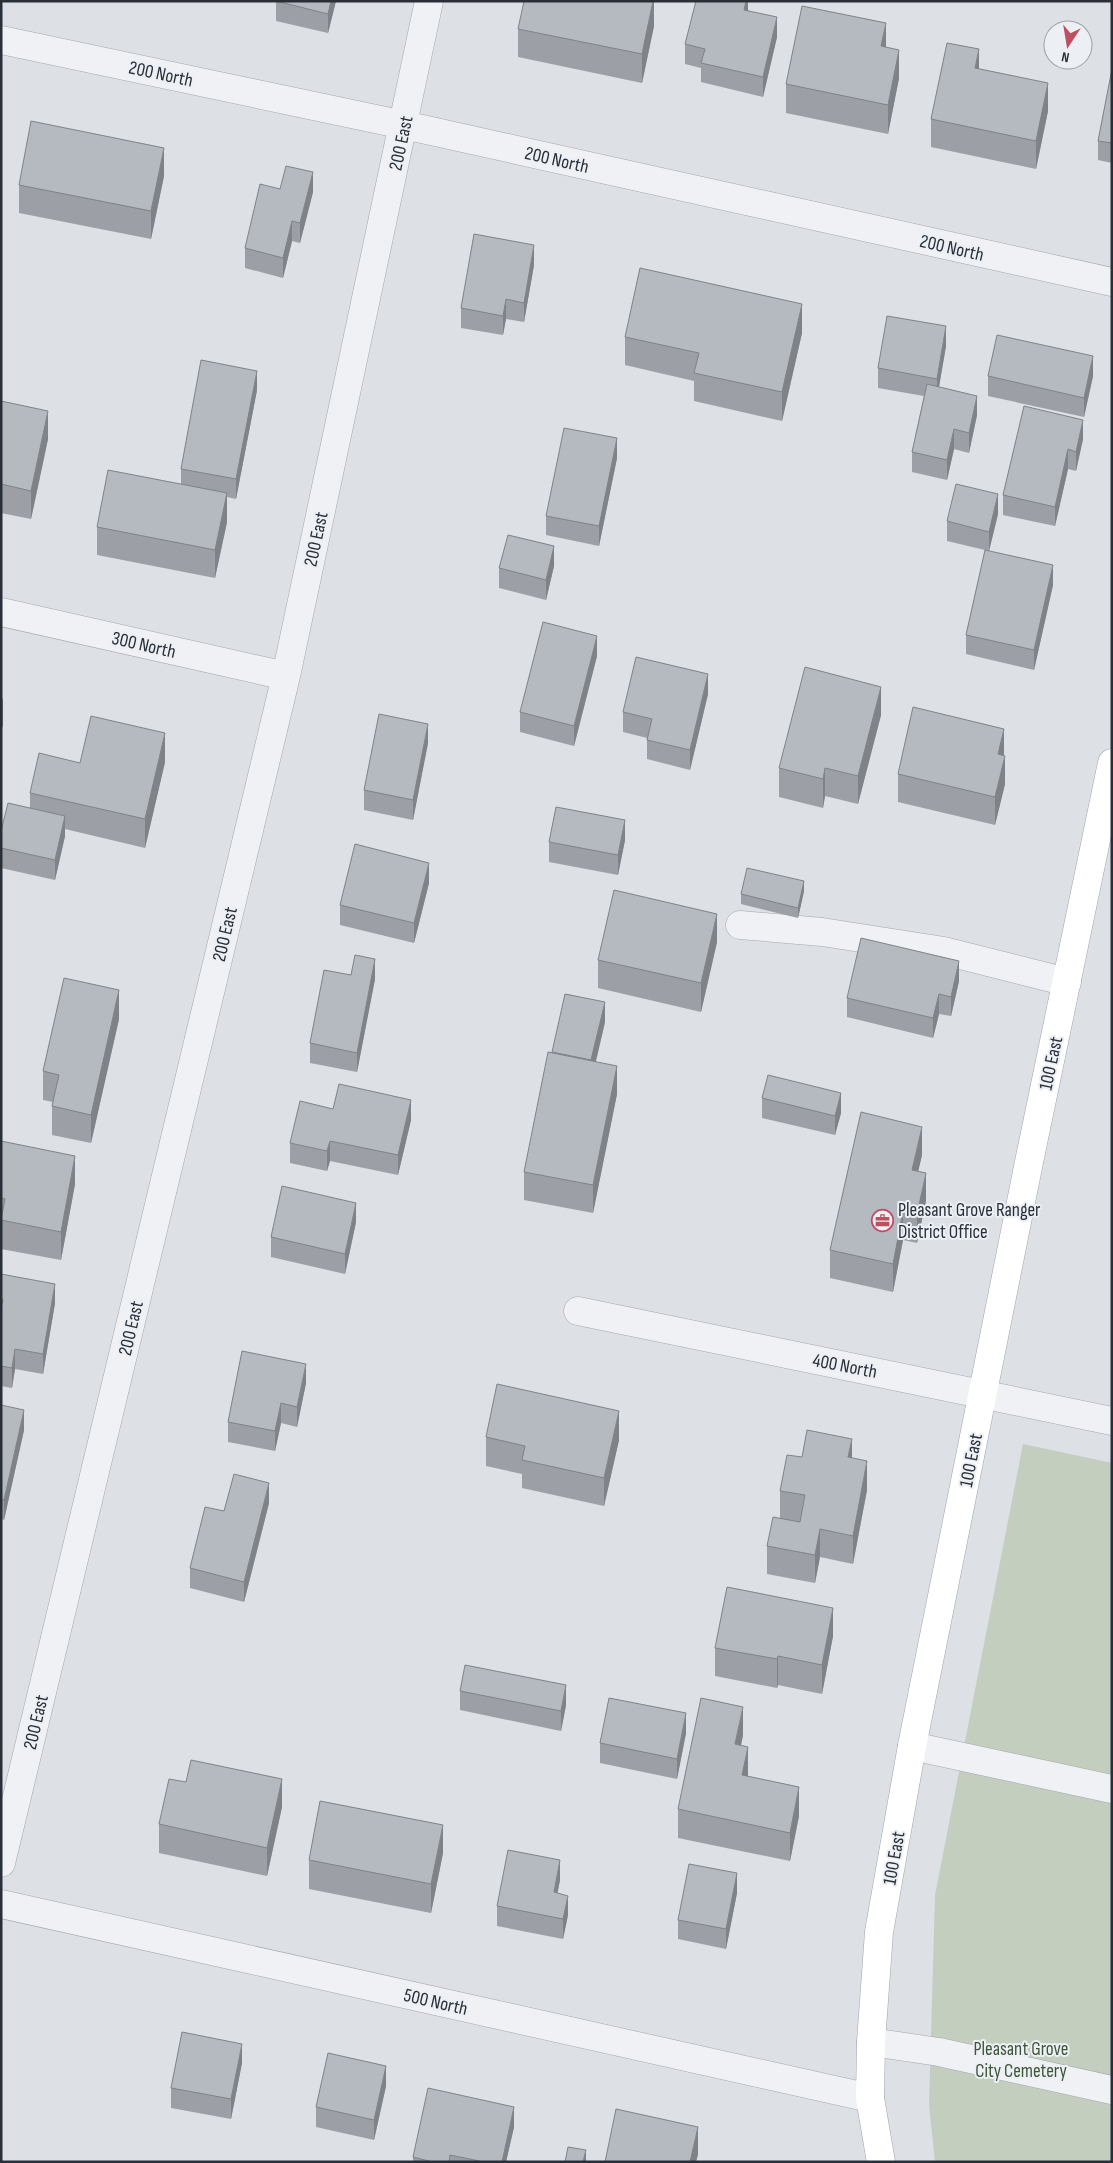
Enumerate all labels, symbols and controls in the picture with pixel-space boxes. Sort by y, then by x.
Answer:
north arrow [1043,20,1093,70]
text: N [1060,48,1071,66]
street label: 200 North [127,56,195,92]
street label: 200 East [384,114,419,173]
street label: 200 North [522,142,591,179]
street label: 200 North [917,230,986,267]
street label: 200 East [299,510,334,569]
street label: 300 North [109,627,178,664]
street label: 200 East [208,905,243,964]
street label: 100 East [1035,1034,1068,1092]
place label: Pleasant Grove Ranger District Office [898,1199,1041,1244]
office icon: Pleasant Grove Ranger District Office [870,1208,894,1232]
street label: 200 East [114,1299,149,1358]
street label: 400 North [811,1349,879,1384]
street label: 100 East [955,1431,988,1489]
street label: 200 East [19,1693,54,1752]
street label: 100 East [878,1829,911,1887]
street label: 500 North [402,1984,470,2021]
park label: Pleasant Grove City Cemetery [974,2038,1068,2083]

